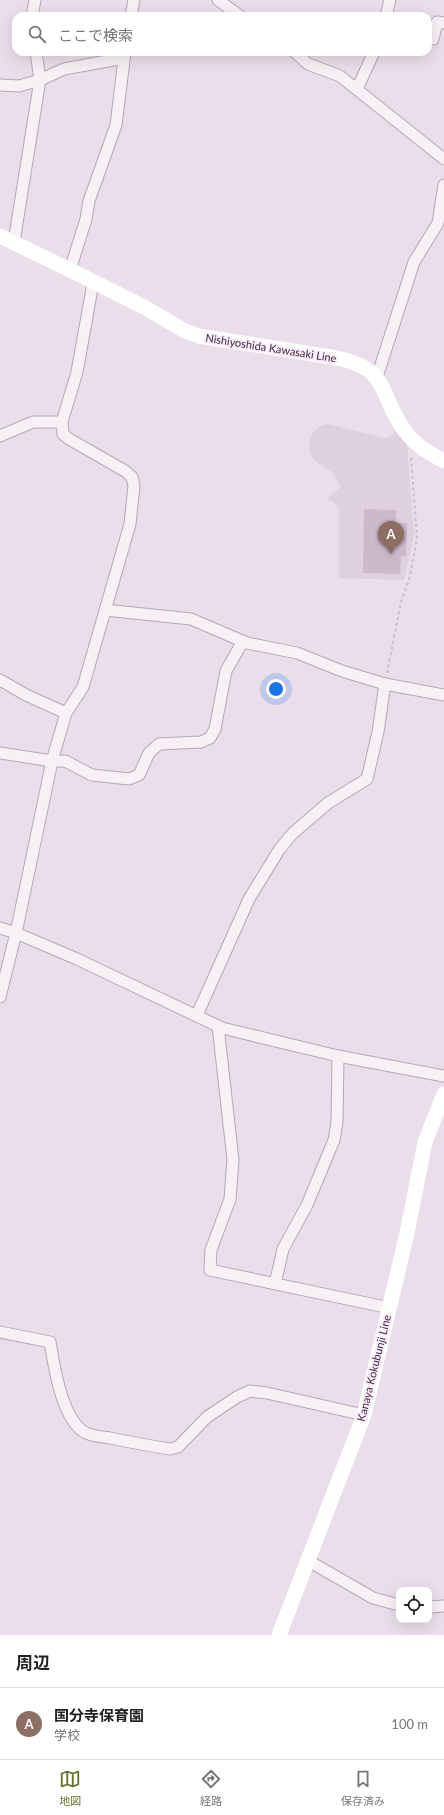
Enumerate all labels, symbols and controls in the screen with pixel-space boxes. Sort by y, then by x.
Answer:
search box [12,12,432,56]
icon: search [26,23,48,45]
text: ここで検索 [58,26,133,44]
street label: Nishiyoshida Kawasaki Line [205,331,338,364]
pin: A [378,521,404,554]
your location [266,679,286,699]
street label: Kanaya Kokubunji Line [354,1313,393,1423]
map controls [396,1587,432,1623]
button: locate [396,1587,432,1623]
text: 周辺 [16,1652,50,1673]
text: 国分寺保育園 [54,1706,144,1724]
text: A [24,1716,34,1732]
text: 100 m [391,1716,428,1732]
text: 学校 [54,1727,80,1743]
tab: 地図 [59,1768,81,1808]
tab: 経路 [200,1768,222,1808]
tab: 保存済み [341,1768,385,1808]

